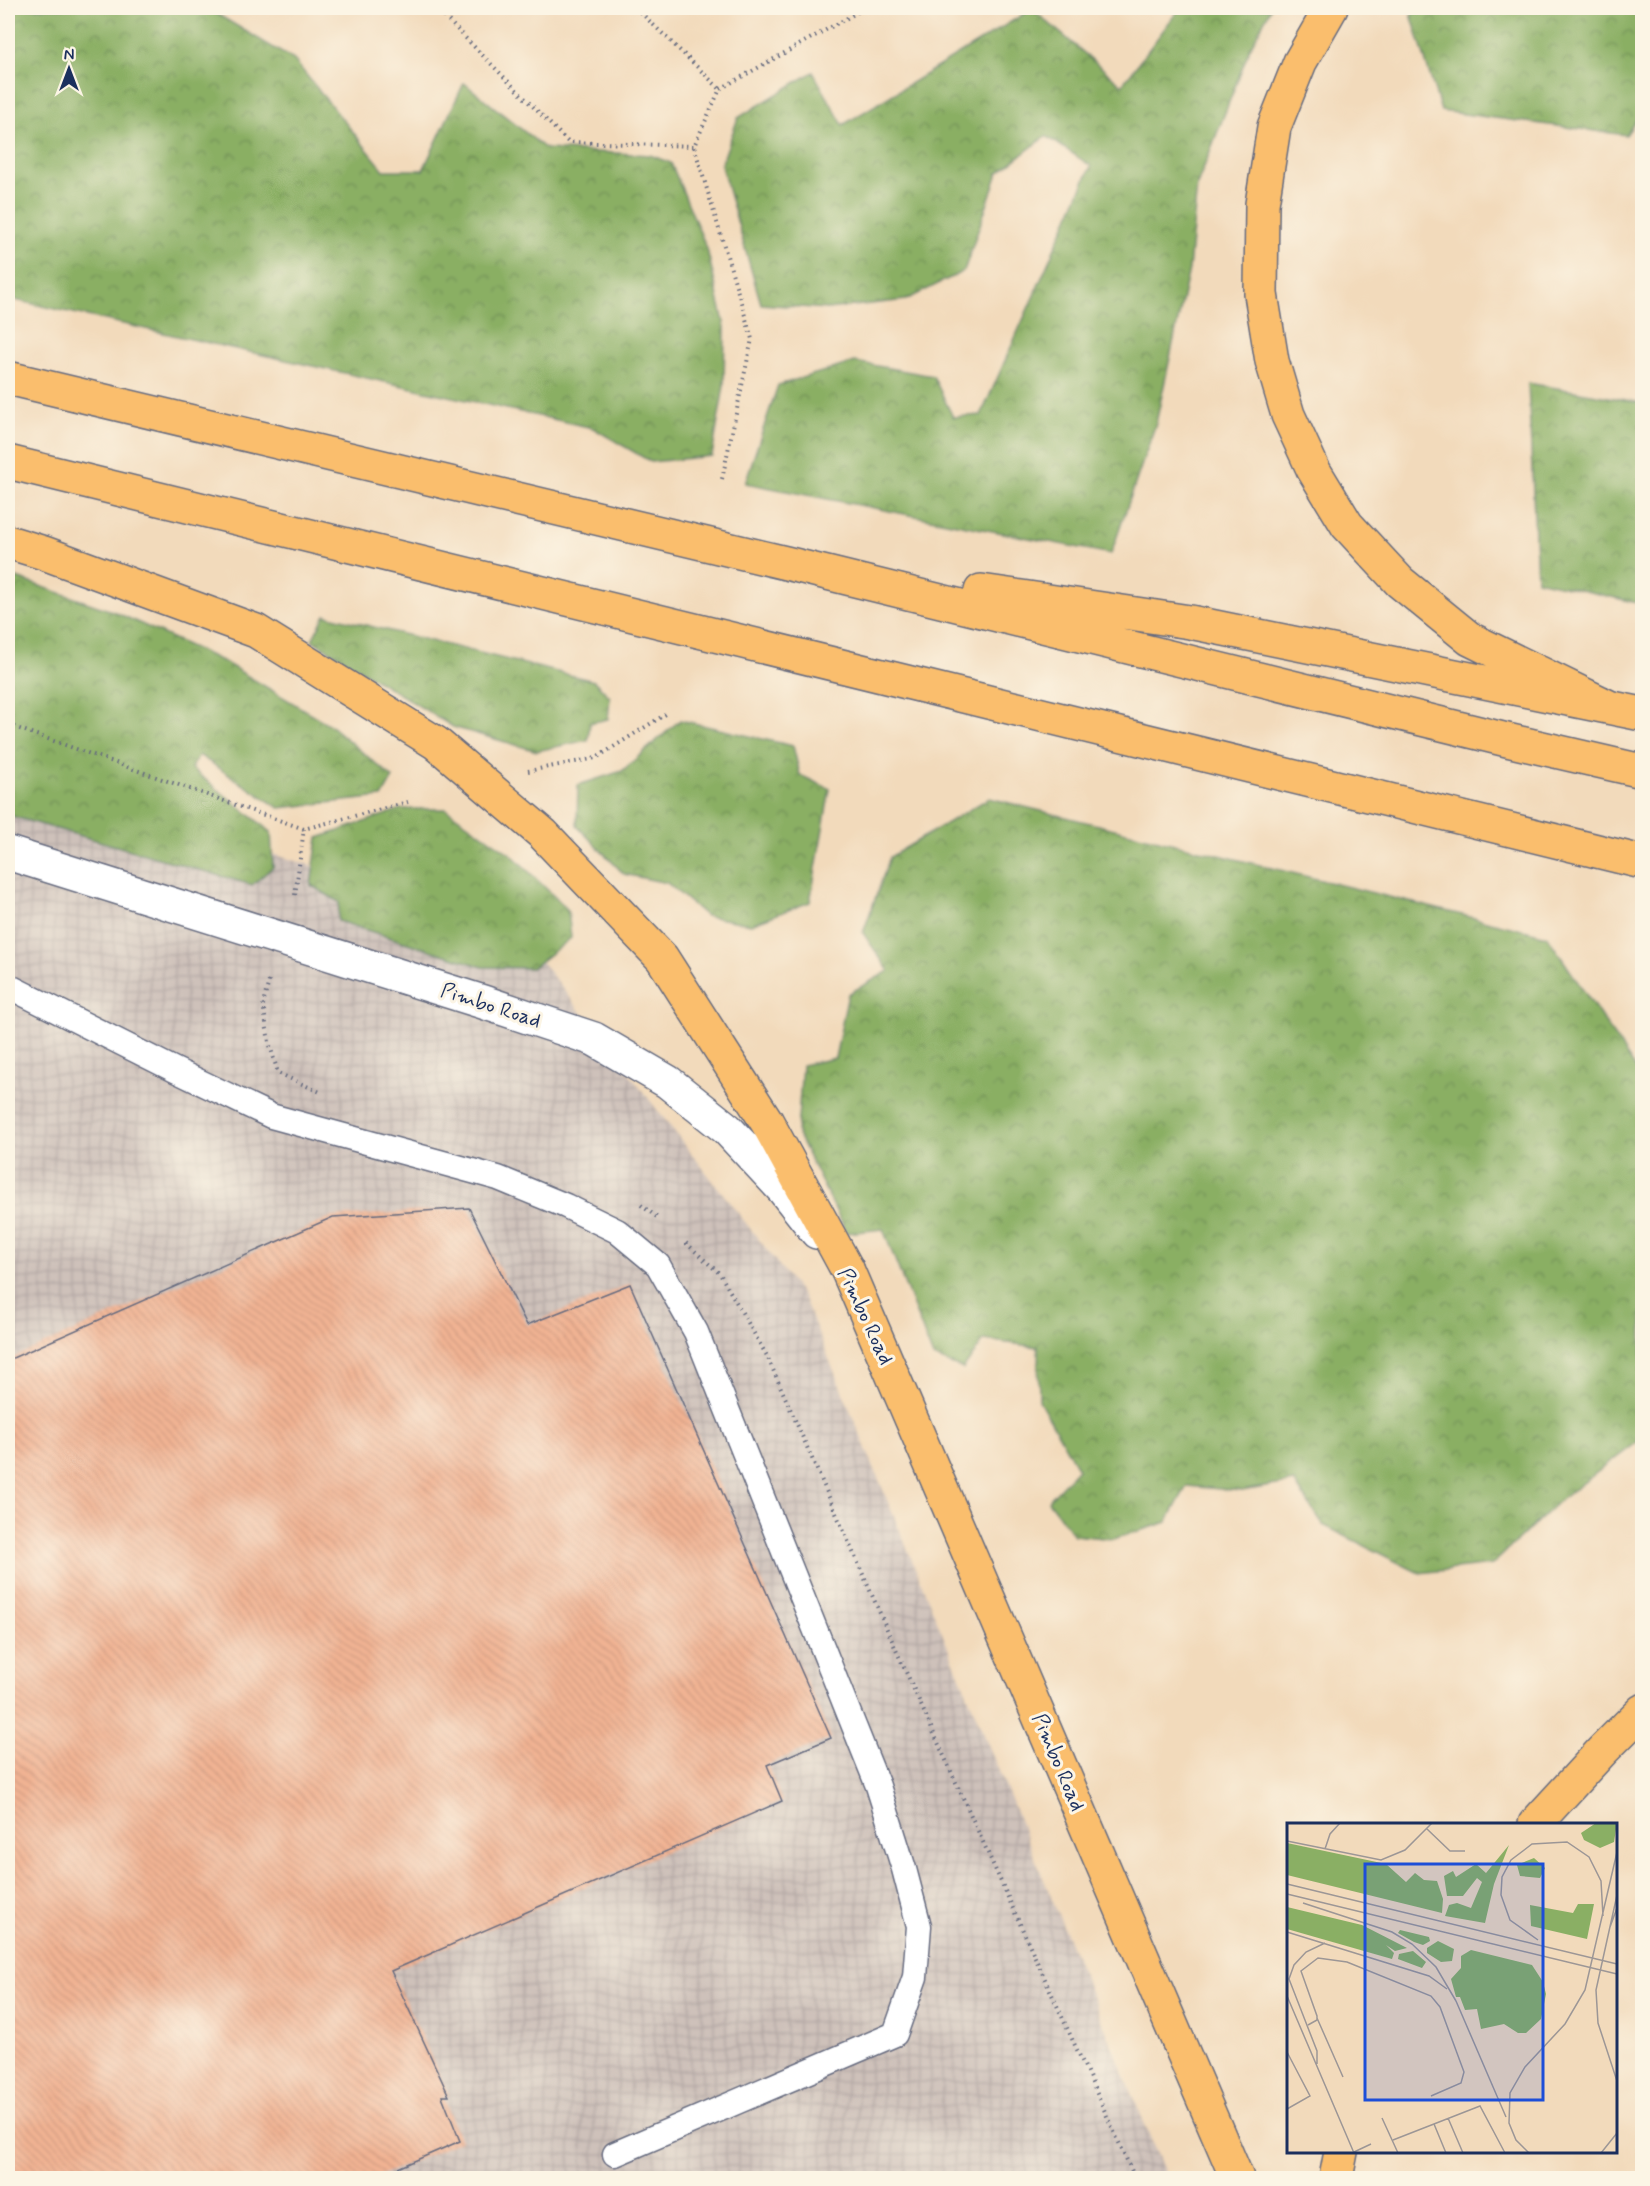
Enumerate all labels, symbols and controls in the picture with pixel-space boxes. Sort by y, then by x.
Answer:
north arrow [39,39,99,99]
text: N [64,45,74,66]
street label: Pimbo Road [437,977,544,1035]
street label: Pimbo Road [830,1263,900,1369]
street label: Pimbo Road [1025,1709,1091,1816]
inset map [1287,1823,1617,2153]

